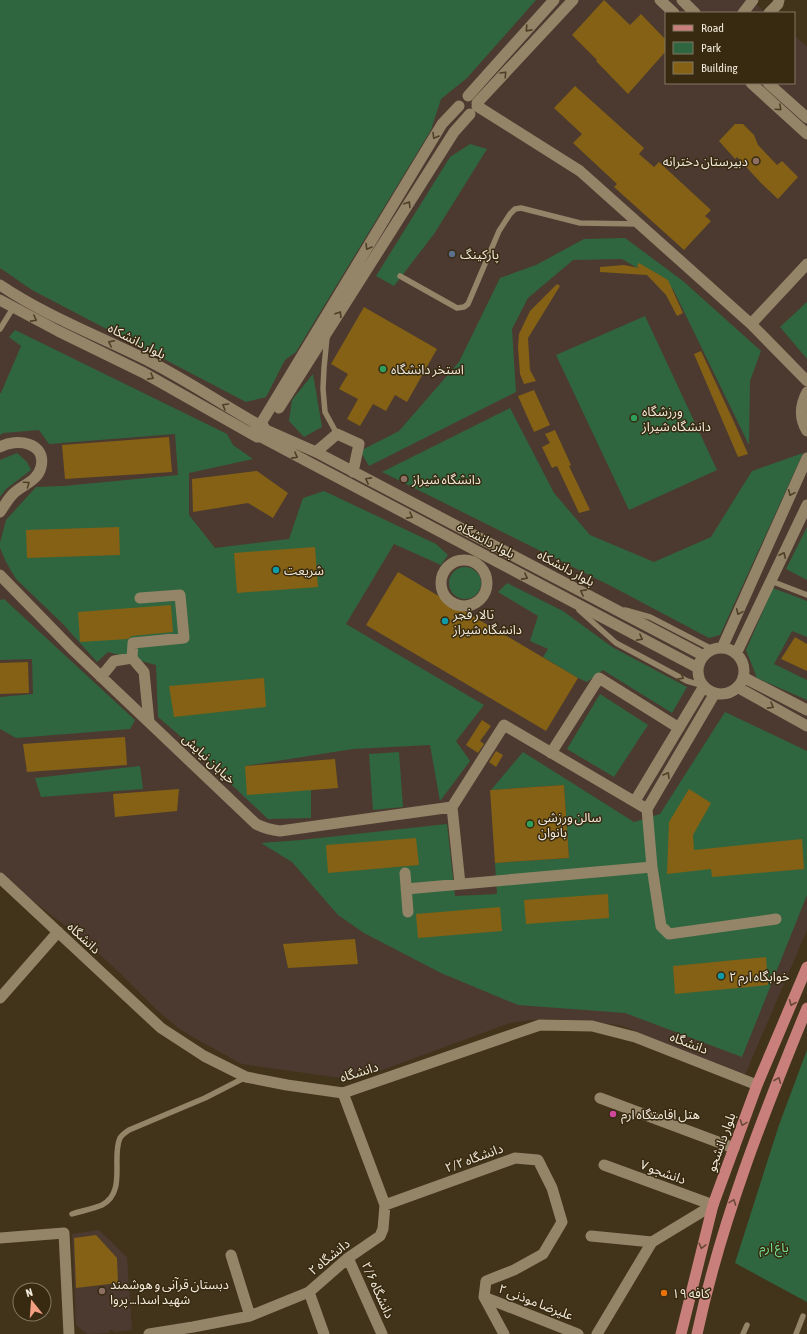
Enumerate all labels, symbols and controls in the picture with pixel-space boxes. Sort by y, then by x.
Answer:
legend [665,12,795,84]
text: Road [701,21,724,35]
one-way arrow [525,24,532,31]
text: Park [701,41,722,55]
text: Building [701,61,739,75]
one-way arrow [499,71,506,79]
one-way arrow [774,104,782,111]
one-way arrow [432,132,440,139]
place label: دبیرستان دخترانه [663,154,748,170]
marker: دبیرستان دخترانه [751,156,761,166]
one-way arrow [404,201,411,208]
one-way arrow [365,243,372,250]
place label: پارکینگ [460,247,499,264]
marker: پارکینگ [447,249,457,259]
one-way arrow [334,311,341,318]
one-way arrow [30,314,37,321]
street label: بلوار دانشکاه [106,320,168,362]
one-way arrow [108,340,116,348]
place label: استخر دانشگاه [391,362,464,377]
marker: استخر دانشگاه [378,364,388,374]
one-way arrow [146,372,154,379]
one-way arrow [222,403,229,410]
place label: ورزشگاه دانشگاه شیراز [641,404,711,434]
marker: ورزشگاه دانشگاه شیراز [629,413,639,423]
one-way arrow [291,451,299,458]
place label: دانشگاه شیراز [411,472,481,487]
marker: دانشگاه شیراز [399,474,409,484]
one-way arrow [365,477,372,485]
one-way arrow [22,482,29,489]
one-way arrow [788,489,796,497]
one-way arrow [406,511,414,519]
street label: بلوار دانشگاه [455,519,517,561]
street label: بلوار دانشکاه [535,547,597,589]
one-way arrow [778,552,786,560]
place label: شریعت [284,563,324,578]
marker: شریعت [271,565,281,575]
one-way arrow [521,572,529,579]
one-way arrow [579,590,587,597]
place label: تالار فجر دانشگاه شیراز [452,607,522,637]
one-way arrow [736,608,744,616]
marker: تالار فجر دانشگاه شیراز [440,616,450,626]
one-way arrow [636,633,643,640]
one-way arrow [676,672,684,680]
one-way arrow [767,701,775,709]
street label: خیابان نیایش [179,731,239,788]
one-way arrow [662,772,669,779]
place label: سالن ورزشی بانوان [538,810,601,841]
marker: سالن ورزشی بانوان [525,819,535,829]
street label: دانشگاه [64,919,104,957]
place label: خوابگاه ارم ۲ [729,969,790,986]
marker: خوابگاه ارم ۲ [716,971,726,981]
one-way arrow [789,998,797,1006]
street label: دانشگاه [668,1029,710,1057]
street label: دانشگاه [338,1059,380,1085]
one-way arrow [773,1076,781,1083]
place label: هتل اقامتگاه ارم [621,1107,700,1124]
marker: هتل اقامتگاه ارم [608,1109,618,1119]
street label: بلوار دانشجو [703,1111,739,1173]
one-way arrow [739,1120,748,1127]
street label: ۲/۲ دانشگاه [443,1141,505,1175]
street label: ۷ دانشجو [638,1157,688,1187]
one-way arrow [728,1199,736,1206]
street label: ۲ دانشگاه [305,1236,353,1278]
park label: باغ ارم [759,1240,789,1258]
one-way arrow [698,1243,707,1250]
street label: ۲/۶ دانشگاه [359,1259,397,1321]
place label: دبستان قرآنی و هوشمند شهید اسدا... پروا [110,1277,229,1309]
street label: ۲ علیرضا موذنی [496,1281,576,1324]
north arrow [12,1282,52,1322]
text: N [24,1286,34,1299]
marker: دبستان قرآنی و هوشمند شهید اسدا... پروا [97,1286,107,1296]
place label: کافه ۱۹ [672,1286,711,1301]
marker: کافه ۱۹ [659,1288,669,1298]

